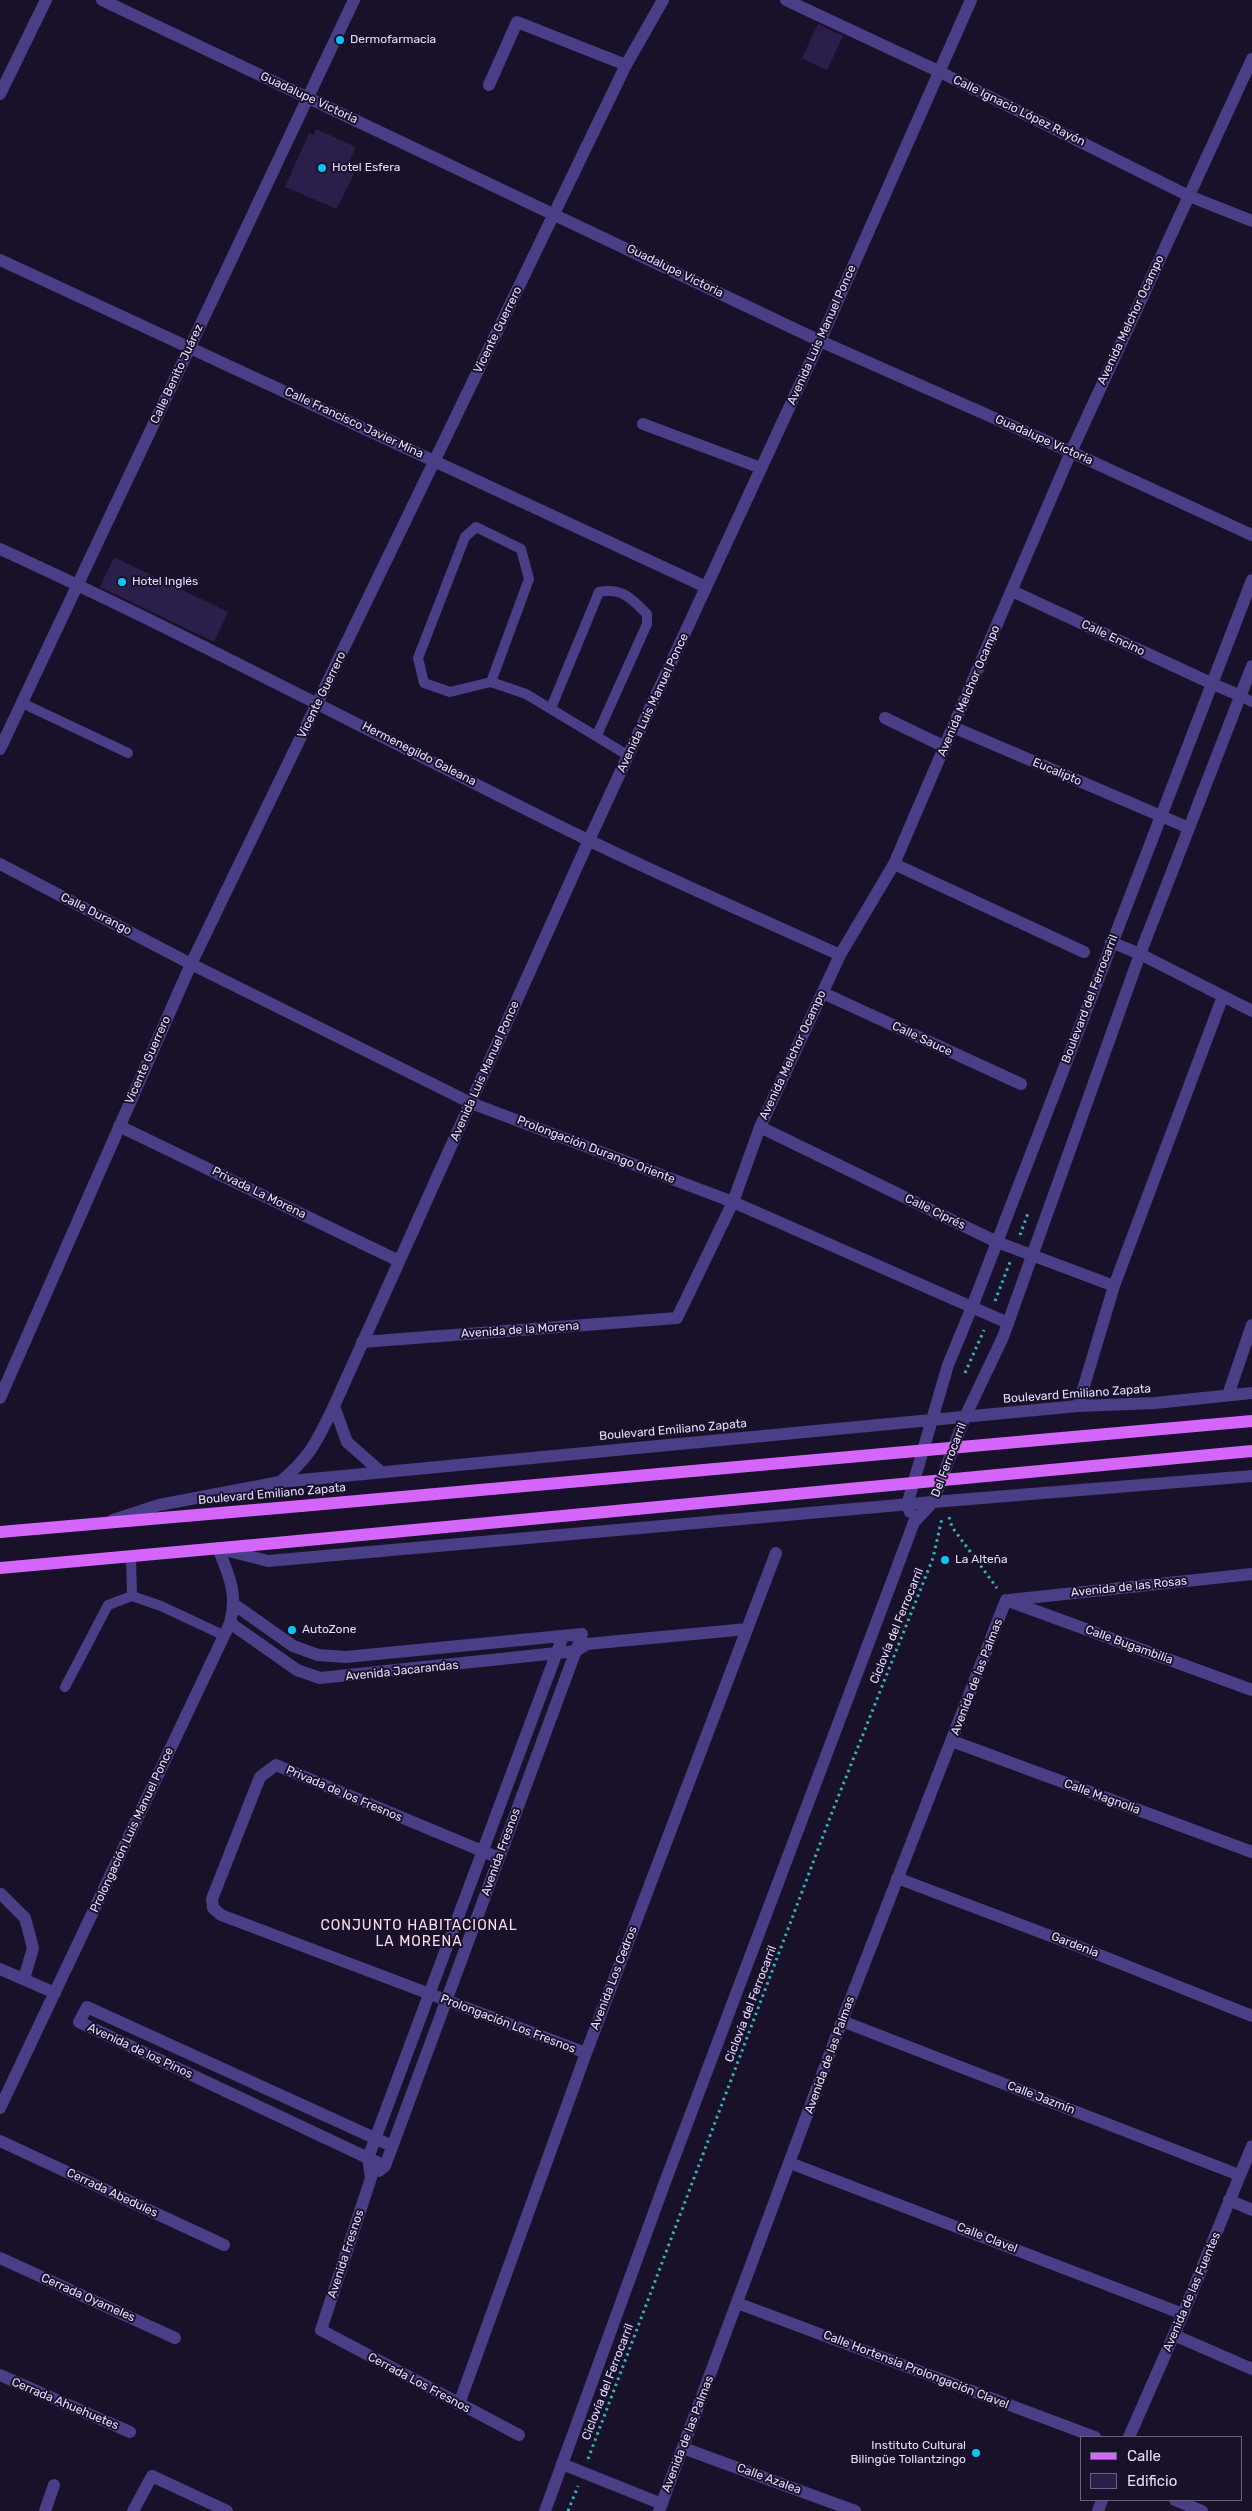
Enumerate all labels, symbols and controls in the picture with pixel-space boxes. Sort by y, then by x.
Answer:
place label: Dermofarmacia [350,33,436,47]
marker: Dermofarmacia [334,34,346,46]
street label: Guadalupe Victoria [258,69,360,127]
street label: Calle Ignacio López Rayón [951,73,1087,149]
place label: Hotel Esfera [332,161,400,175]
marker: Hotel Esfera [316,162,328,174]
street label: Guadalupe Victoria [624,241,726,301]
street label: Avenida Melchor Ocampo [1095,253,1167,387]
street label: Avenida Luis Manuel Ponce [785,263,859,407]
street label: Vicente Guerrero [471,284,525,376]
street label: Calle Benito Juárez [148,322,206,426]
street label: Calle Francisco Javier Mina [282,384,426,462]
street label: Guadalupe Victoria [993,412,1095,468]
place label: Hotel Inglés [132,575,198,589]
marker: Hotel Inglés [116,576,128,588]
street label: Calle Encino [1079,617,1147,659]
street label: Avenida Melchor Ocampo [935,623,1003,759]
street label: Avenida Luis Manuel Ponce [614,631,692,775]
street label: Vicente Guerrero [295,649,349,741]
street label: Hermenegildo Galeana [360,719,478,789]
street label: Eucalipto [1030,755,1084,789]
street label: Calle Durango [58,890,134,938]
street label: Boulevard del Ferrocarril [1059,933,1121,1065]
street label: Avenida Melchor Ocampo [757,988,829,1122]
street label: Avenida Luis Manuel Ponce [448,999,522,1143]
street label: Vicente Guerrero [122,1014,174,1106]
street label: Calle Sauce [890,1019,954,1059]
street label: Prolongación Durango Oriente [515,1113,677,1187]
street label: Privada La Morena [210,1164,308,1222]
street label: Calle Ciprés [902,1191,968,1233]
street label: Avenida de la Morena [460,1319,580,1341]
street label: Boulevard Emiliano Zapata [1003,1382,1151,1406]
street label: Boulevard Emiliano Zapata [598,1416,748,1444]
street label: Del Ferrocarril [928,1421,970,1499]
street label: Boulevard Emiliano Zapata [197,1480,347,1508]
place label: La Alteña [955,1553,1008,1567]
marker: La Alteña [939,1554,951,1566]
street label: Ciclovía del Ferrocarril [867,1566,927,1686]
street label: Avenida de las Rosas [1070,1574,1188,1600]
street label: Avenida de las Palmas [948,1617,1006,1737]
street label: Calle Bugambilia [1083,1622,1175,1668]
place label: AutoZone [302,1623,356,1637]
marker: AutoZone [286,1624,298,1636]
street label: Avenida Jacarandas [345,1658,459,1684]
street label: Prolongación Luis Manuel Ponce [87,1745,177,1915]
street label: Privada de los Fresnos [284,1763,404,1825]
street label: Calle Magnolia [1062,1777,1142,1817]
street label: Avenida Fresnos [478,1806,524,1898]
district label: CONJUNTO HABITACIONAL LA MORENA [318,1918,520,1950]
street label: Avenida Los Cedros [588,1924,640,2032]
street label: Gardenia [1049,1929,1101,1961]
street label: Ciclovía del Ferrocarril [722,1944,780,2064]
street label: Prolongación Los Fresnos [438,1992,578,2056]
street label: Avenida de las Palmas [802,1994,858,2116]
street label: Avenida de los Pinos [85,2020,195,2082]
street label: Calle Jazmín [1005,2079,1077,2117]
street label: Cerrada Abedules [64,2166,160,2220]
street label: Avenida Fresnos [325,2208,367,2300]
street label: Calle Clavel [955,2220,1019,2256]
street label: Avenida de las Fuentes [1160,2230,1224,2354]
street label: Cerrada Oyameles [39,2271,137,2325]
street label: Ciclovía del Ferrocarril [579,2322,637,2442]
street label: Calle Hortensia Prolongación Clavel [821,2328,1011,2412]
street label: Cerrada Los Fresnos [365,2350,473,2416]
street label: Avenida de las Palmas [659,2374,717,2494]
street label: Cerrada Ahuehuetes [9,2375,121,2433]
legend [1080,2436,1242,2501]
place label: Instituto Cultural Bilingüe Tollantzingo [851,2439,966,2467]
marker: Instituto Cultural Bilingüe Tollantzingo [970,2447,982,2459]
text: Calle [1127,2447,1161,2465]
street label: Calle Azalea [735,2461,803,2497]
text: Edificio [1127,2472,1177,2490]

